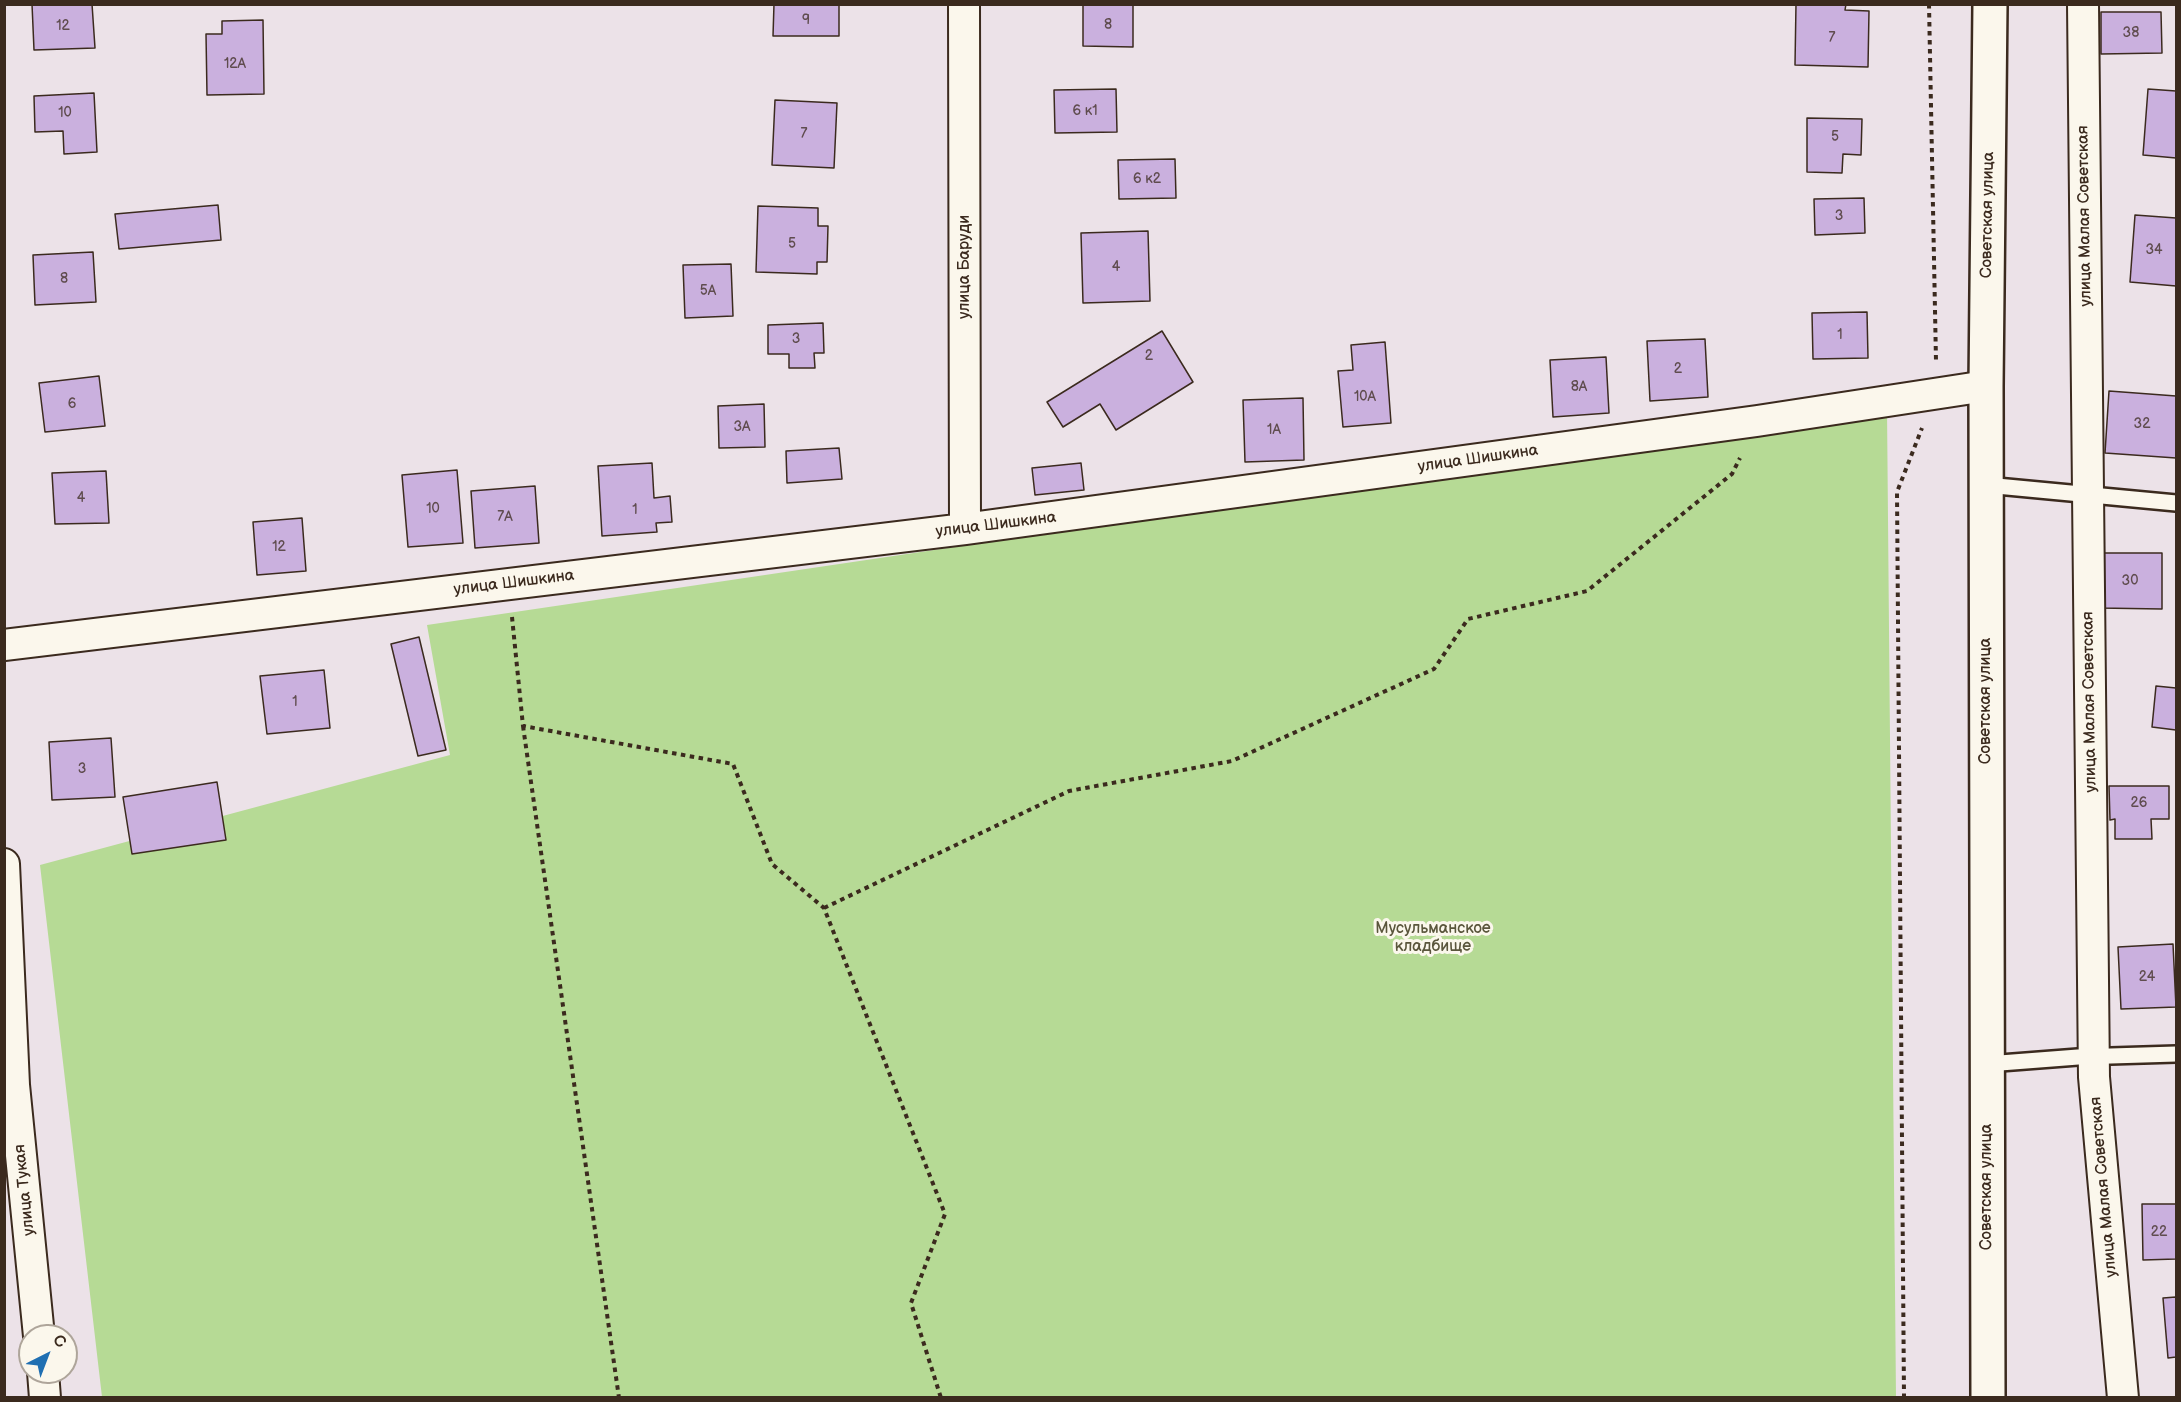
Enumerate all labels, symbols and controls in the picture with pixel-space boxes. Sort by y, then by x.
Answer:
house number: 9 [802,12,810,28]
house number: 8 [1104,17,1112,33]
house number: 12 [56,18,70,34]
house number: 38 [2123,25,2139,41]
house number: 7 [1829,30,1835,46]
house number: 12А [224,56,246,72]
house number: 6 к1 [1072,103,1098,119]
house number: 10 [58,105,72,121]
street label: улица Малая Советская [2074,125,2096,307]
house number: 7 [801,126,807,142]
house number: 5 [1831,129,1839,145]
street label: Советская улица [1977,152,1999,278]
house number: 6 к2 [1133,171,1161,187]
house number: 3 [1835,208,1843,224]
street label: улица Баруди [955,215,975,319]
house number: 5 [788,236,796,252]
house number: 34 [2145,242,2163,258]
house number: 4 [1112,259,1120,275]
house number: 8 [60,271,68,287]
house number: 5А [700,283,716,299]
house number: 1 [1837,327,1843,343]
house number: 3 [792,331,800,347]
house number: 2 [1145,348,1153,364]
house number: 2 [1674,361,1682,377]
house number: 8А [1571,379,1587,395]
house number: 10А [1354,389,1376,405]
house number: 6 [68,396,76,412]
house number: 32 [2134,416,2150,432]
house number: 3А [733,419,751,435]
house number: 1А [1267,422,1281,438]
street label: улица Шишкина [1417,441,1539,477]
house number: 4 [77,490,85,506]
house number: 10 [426,501,440,517]
house number: 1 [632,502,638,518]
street label: улица Шишкина [935,508,1057,542]
house number: 7А [497,509,513,525]
house number: 12 [272,539,286,555]
street label: улица Шишкина [453,566,575,600]
house number: 30 [2122,573,2138,589]
street label: улица Малая Советская [2079,611,2101,793]
street label: Советская улица [1976,638,1996,764]
house number: 1 [292,694,298,710]
house number: 3 [78,761,86,777]
house number: 26 [2131,795,2147,811]
park label: Мусульманское кладбище [1375,919,1491,957]
house number: 24 [2139,969,2155,985]
street label: улица Малая Советская [2087,1096,2121,1278]
street label: Советская улица [1977,1124,1997,1250]
street label: улица Тукая [11,1143,39,1237]
house number: 22 [2151,1224,2167,1240]
north arrow [18,1324,78,1384]
text: С [49,1331,70,1353]

